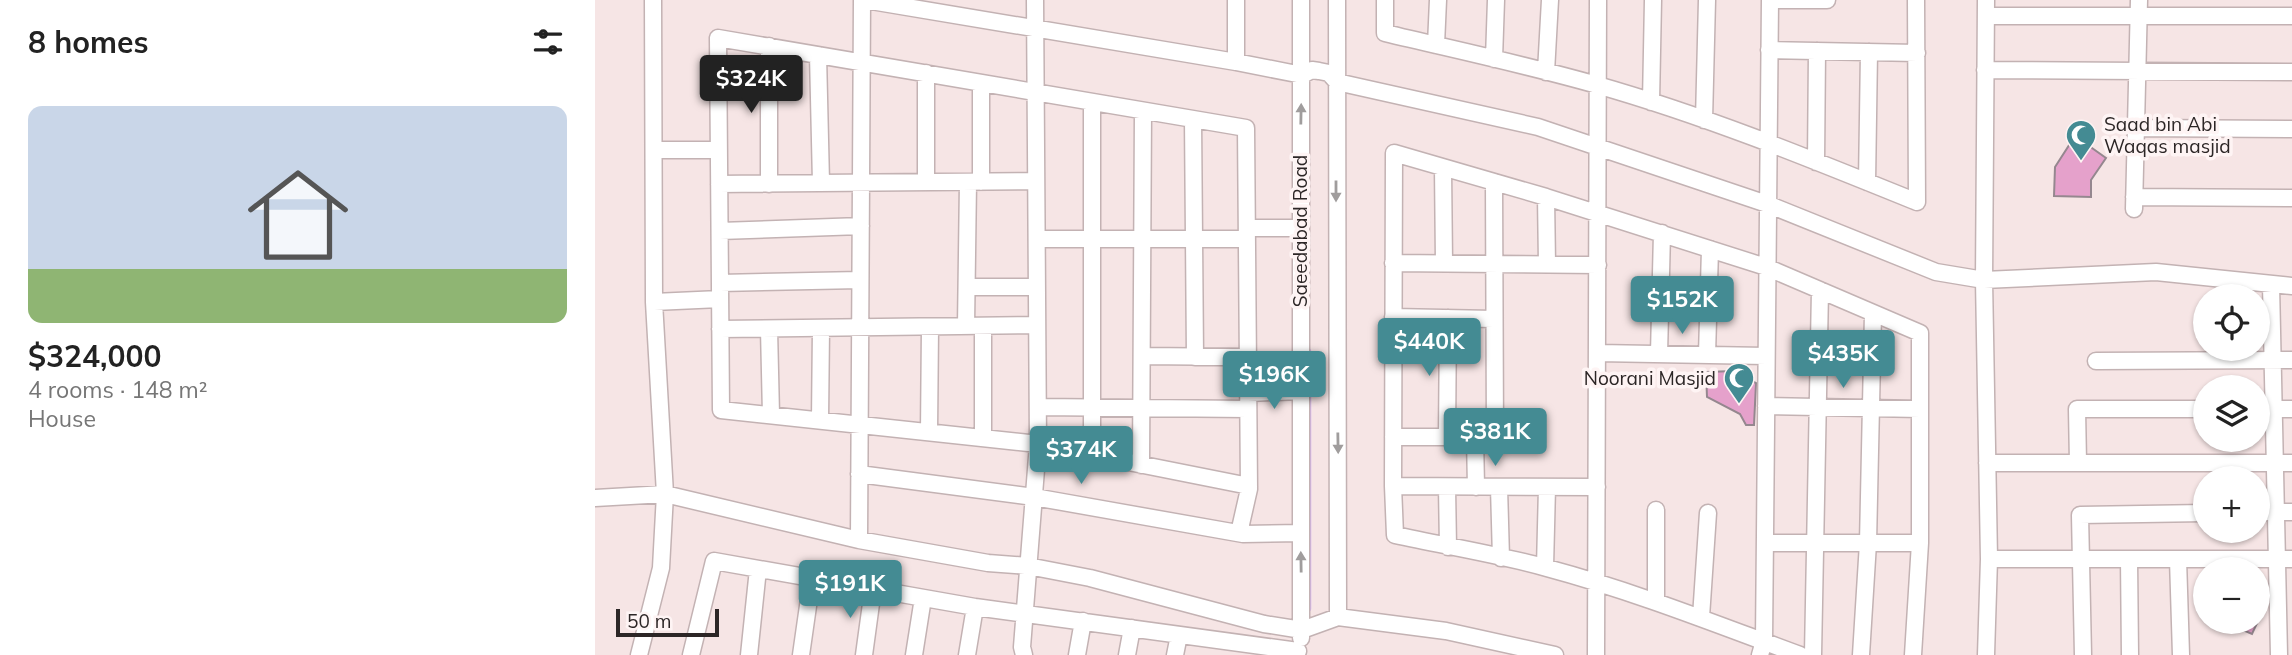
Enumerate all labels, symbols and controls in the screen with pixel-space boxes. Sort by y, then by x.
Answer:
text: 8 homes [28,23,149,61]
icon: filters [529,23,567,61]
pin: $324K [702,55,800,115]
text: $324K [716,63,786,92]
one-way arrow [1295,103,1307,125]
place label: Saad bin Abi Waqas masjid [2104,112,2231,158]
mosque icon: Saad bin Abi Waqas masjid [2064,118,2098,162]
icon: home [235,152,361,278]
street label: Saeedabad Road [1288,155,1312,307]
one-way arrow [1330,180,1342,202]
pin: $152K [1633,276,1731,336]
text: $152K [1647,284,1717,313]
map controls [2193,284,2270,634]
button: locate [2193,284,2270,361]
pin: $440K [1380,318,1478,378]
text: $440K [1394,326,1464,355]
pin: $435K [1794,330,1892,390]
text: $324,000 [28,337,161,375]
text: $435K [1808,338,1878,367]
pin: $196K [1225,352,1323,411]
text: $196K [1239,359,1309,388]
mosque icon: Noorani Masjid [1722,361,1756,405]
place label: Noorani Masjid [1584,366,1716,390]
text: 4 rooms · 148 m² [28,375,208,404]
button: layers [2193,375,2270,452]
text: House [28,404,96,433]
pin: $381K [1446,408,1544,468]
text: $381K [1460,416,1530,445]
pin: $374K [1032,426,1130,486]
one-way arrow [1332,432,1344,454]
text: $374K [1046,434,1116,463]
button: + [2193,466,2270,543]
one-way arrow [1295,551,1307,573]
button: − [2193,557,2270,634]
pin: $191K [801,560,899,620]
text: $191K [815,568,885,597]
scale bar [616,606,719,638]
text: 50 m [627,609,671,633]

